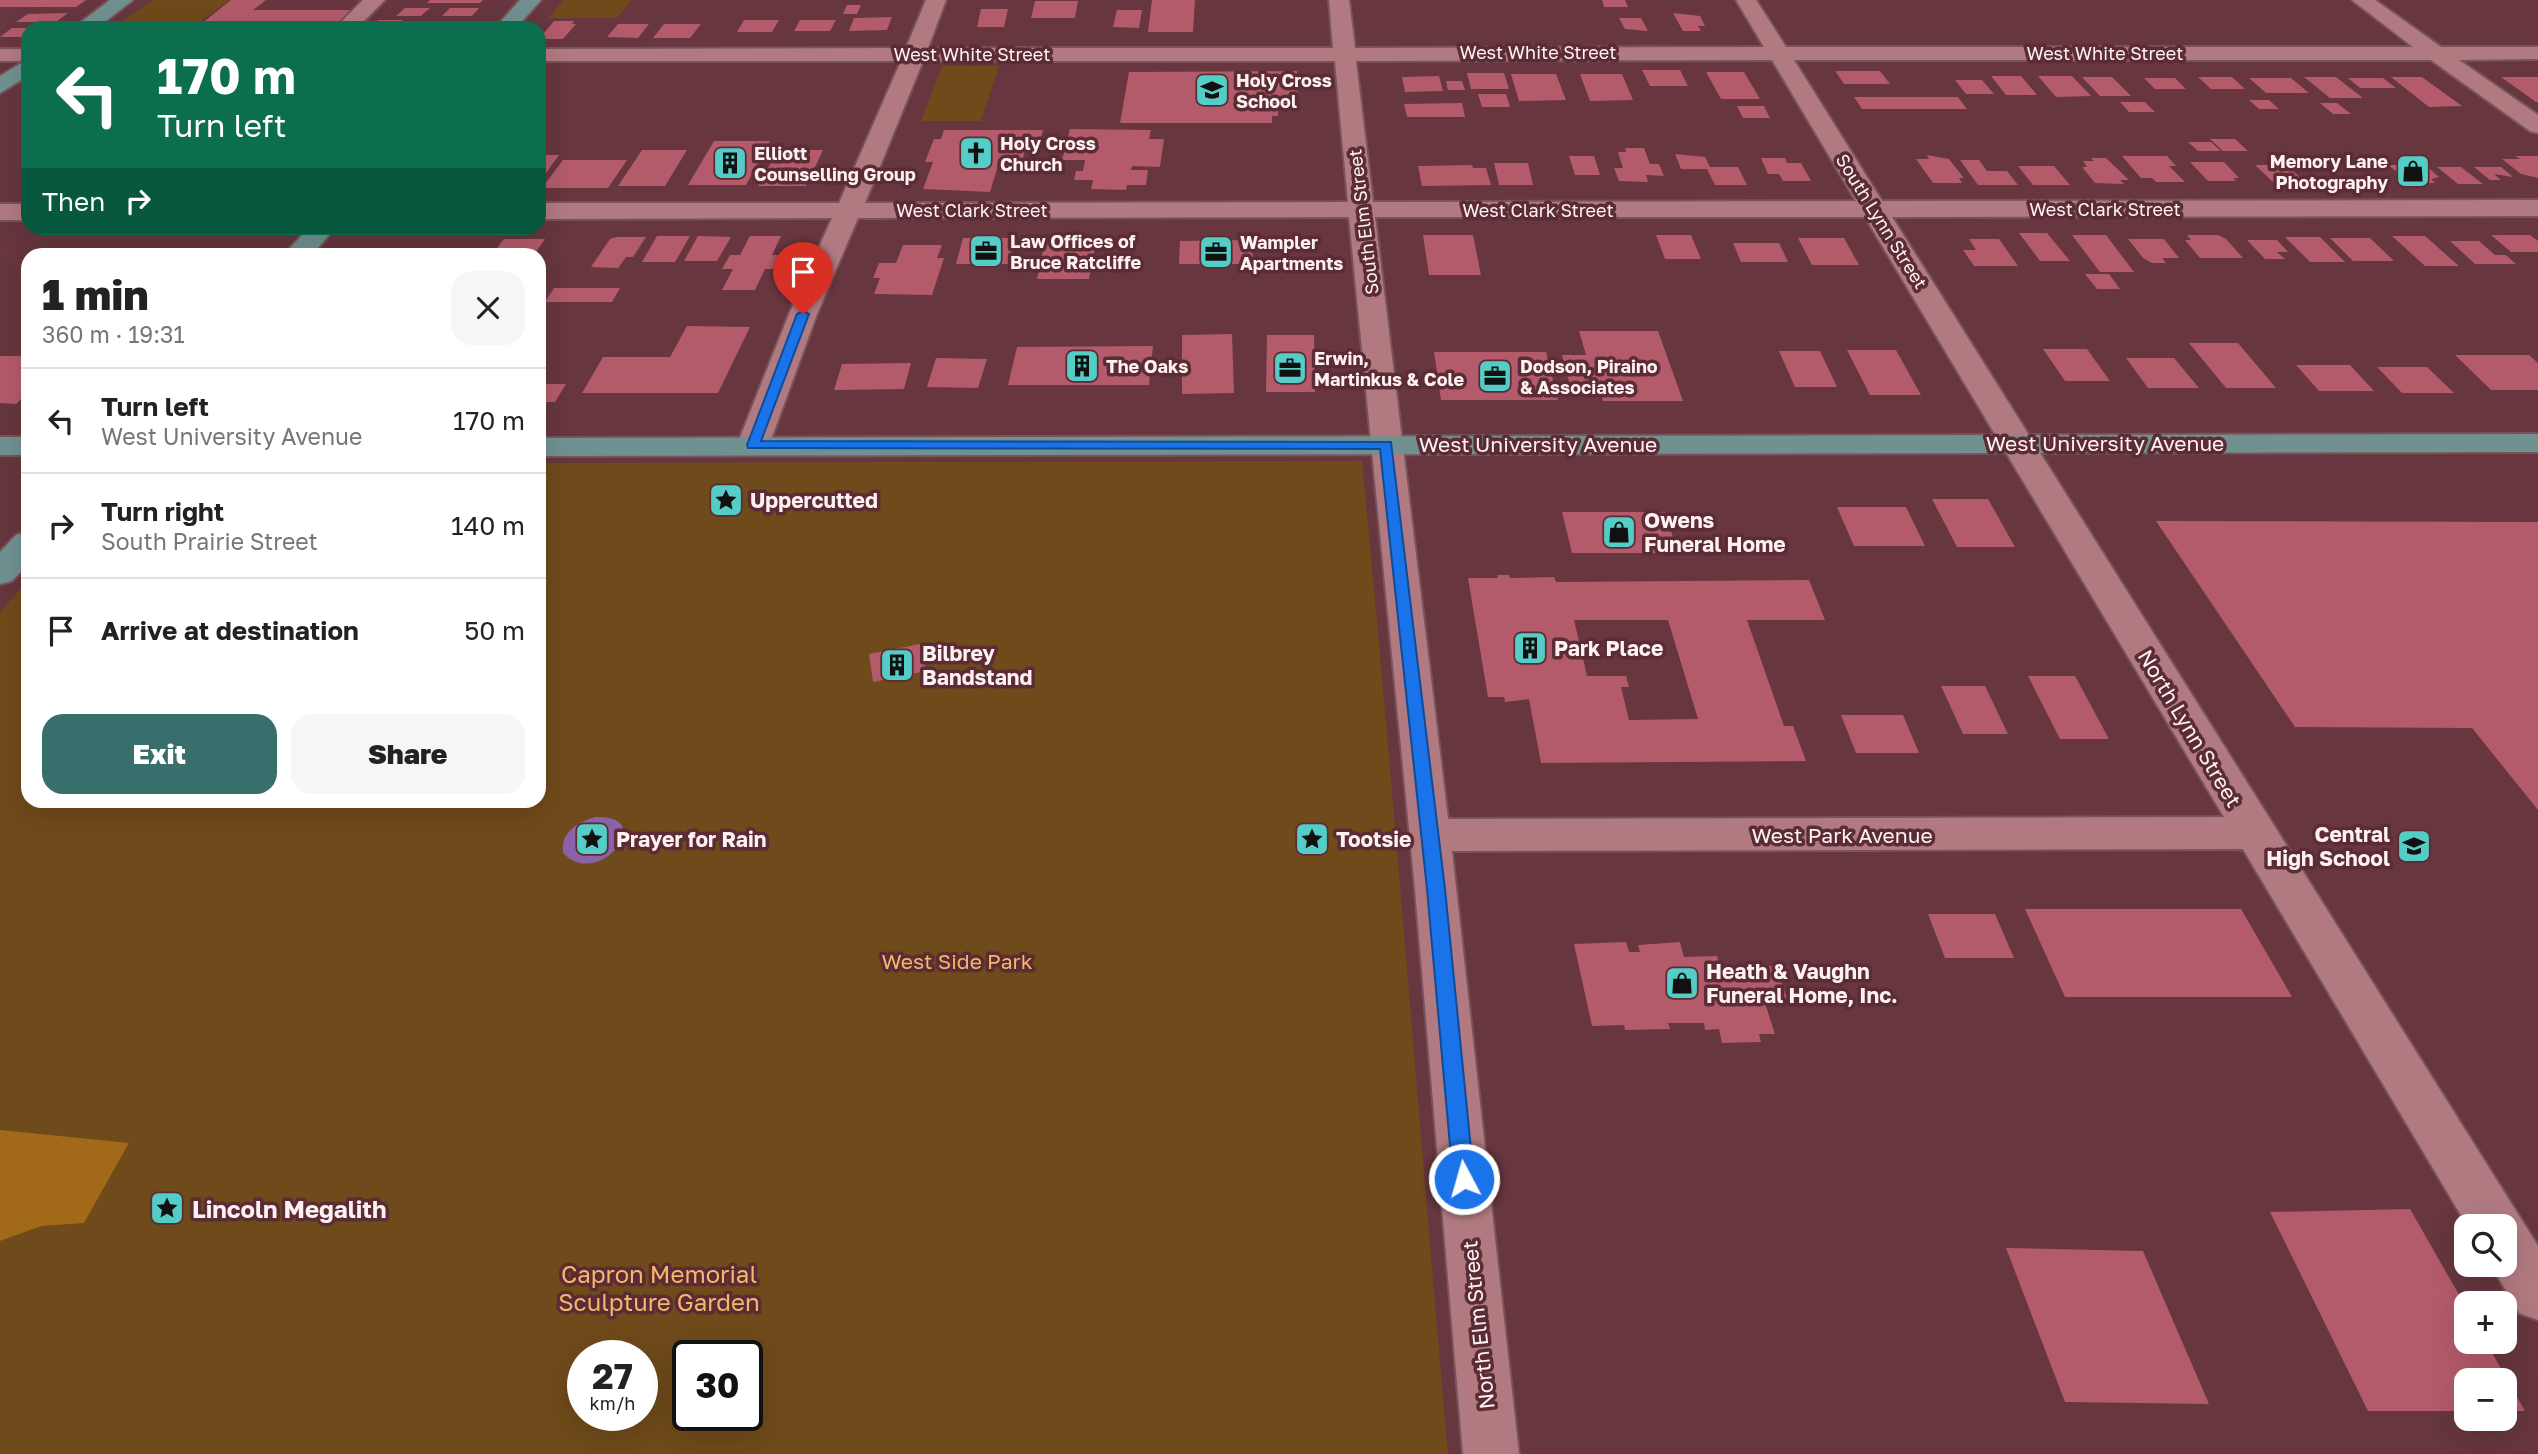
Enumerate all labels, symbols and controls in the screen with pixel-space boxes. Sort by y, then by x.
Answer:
street label: West White Street [1460,41,1616,63]
street label: West White Street [2027,42,2183,64]
street label: West White Street [894,43,1050,65]
text: 170 m [157,46,296,105]
icon: left [42,49,133,140]
place label: Holy Cross School [1236,69,1332,112]
school or university icon: Holy Cross School [1193,71,1231,109]
text: Turn left [157,106,286,144]
place label: Holy Cross Church [1000,132,1096,175]
church icon: Holy Cross Church [957,134,995,172]
place label: Elliott Counselling Group [754,142,916,185]
building icon: Elliott Counselling Group [711,144,749,182]
street label: South Elm Street [1343,148,1383,296]
street label: South Lynn Street [1832,150,1932,292]
place label: Memory Lane Photography [2270,150,2388,193]
shop icon: Memory Lane Photography [2394,152,2432,190]
icon: right [119,182,157,220]
text: Then [42,186,105,217]
street label: West Clark Street [2029,198,2181,220]
street label: West Clark Street [896,199,1048,221]
street label: West Clark Street [1462,199,1614,221]
place label: Law Offices of Bruce Ratcliffe [1010,230,1141,273]
place label: Wampler Apartments [1240,231,1343,274]
office icon: Law Offices of Bruce Ratcliffe [967,232,1005,270]
office icon: Wampler Apartments [1197,233,1235,271]
pin [773,242,833,314]
icon: arrive [784,253,822,291]
text: 1 min [42,269,149,319]
button: close [451,271,525,345]
text: 360 m · 19:31 [42,320,185,348]
building icon: The Oaks [1063,347,1101,385]
place label: Erwin, Martinkus & Cole [1314,347,1464,390]
office icon: Erwin, Martinkus & Cole [1271,349,1309,387]
place label: The Oaks [1106,355,1188,377]
place label: Dodson, Piraino & Associates [1520,355,1658,398]
office icon: Dodson, Piraino & Associates [1476,357,1514,395]
text: Turn left [101,391,209,422]
icon: left [42,402,80,440]
text: 170 m [453,405,525,436]
text: West University Avenue [101,422,362,450]
street label: West University Avenue [1986,430,2224,456]
street label: West University Avenue [1419,431,1657,457]
place icon: Uppercutted [707,481,745,519]
place label: Uppercutted [750,487,878,513]
text: Turn right [101,496,224,527]
icon: right [42,507,80,545]
place label: Owens Funeral Home [1644,507,1786,557]
text: 140 m [451,510,525,541]
shop icon: Owens Funeral Home [1600,513,1638,551]
text: South Prairie Street [101,527,318,555]
icon: arrive [42,612,80,650]
text: Arrive at destination [101,615,359,646]
text: 50 m [464,615,525,646]
building icon: Park Place [1511,629,1549,667]
place label: Park Place [1554,635,1663,661]
place label: Bilbrey Bandstand [922,640,1032,690]
street label: North Lynn Street [2133,645,2247,811]
building icon: Bilbrey Bandstand [878,646,916,684]
button: Exit [42,714,277,794]
button: Share [291,714,525,794]
place icon: Prayer for Rain [573,820,611,858]
place icon: Tootsie [1293,820,1331,858]
place label: Central High School [2266,821,2390,871]
street label: West Park Avenue [1751,822,1933,848]
place label: Prayer for Rain [616,826,766,852]
place label: Tootsie [1336,826,1411,852]
school or university icon: Central High School [2395,827,2433,865]
park label: West Side Park [881,948,1033,974]
place label: Heath & Vaughn Funeral Home, Inc. [1706,958,1898,1008]
shop icon: Heath & Vaughn Funeral Home, Inc. [1663,964,1701,1002]
position arrow [1427,1142,1501,1216]
place icon: Lincoln Megalith [148,1189,186,1227]
place label: Lincoln Megalith [192,1194,386,1223]
map controls [2454,1214,2517,1431]
button: search [2454,1214,2517,1277]
street label: North Elm Street [1456,1239,1500,1411]
park label: Capron Memorial Sculpture Garden [558,1259,760,1316]
button: + [2454,1291,2517,1354]
speed limit sign: 30 [672,1340,763,1431]
text: 27 [592,1355,633,1397]
button: − [2454,1368,2517,1431]
text: km/h [590,1392,635,1414]

